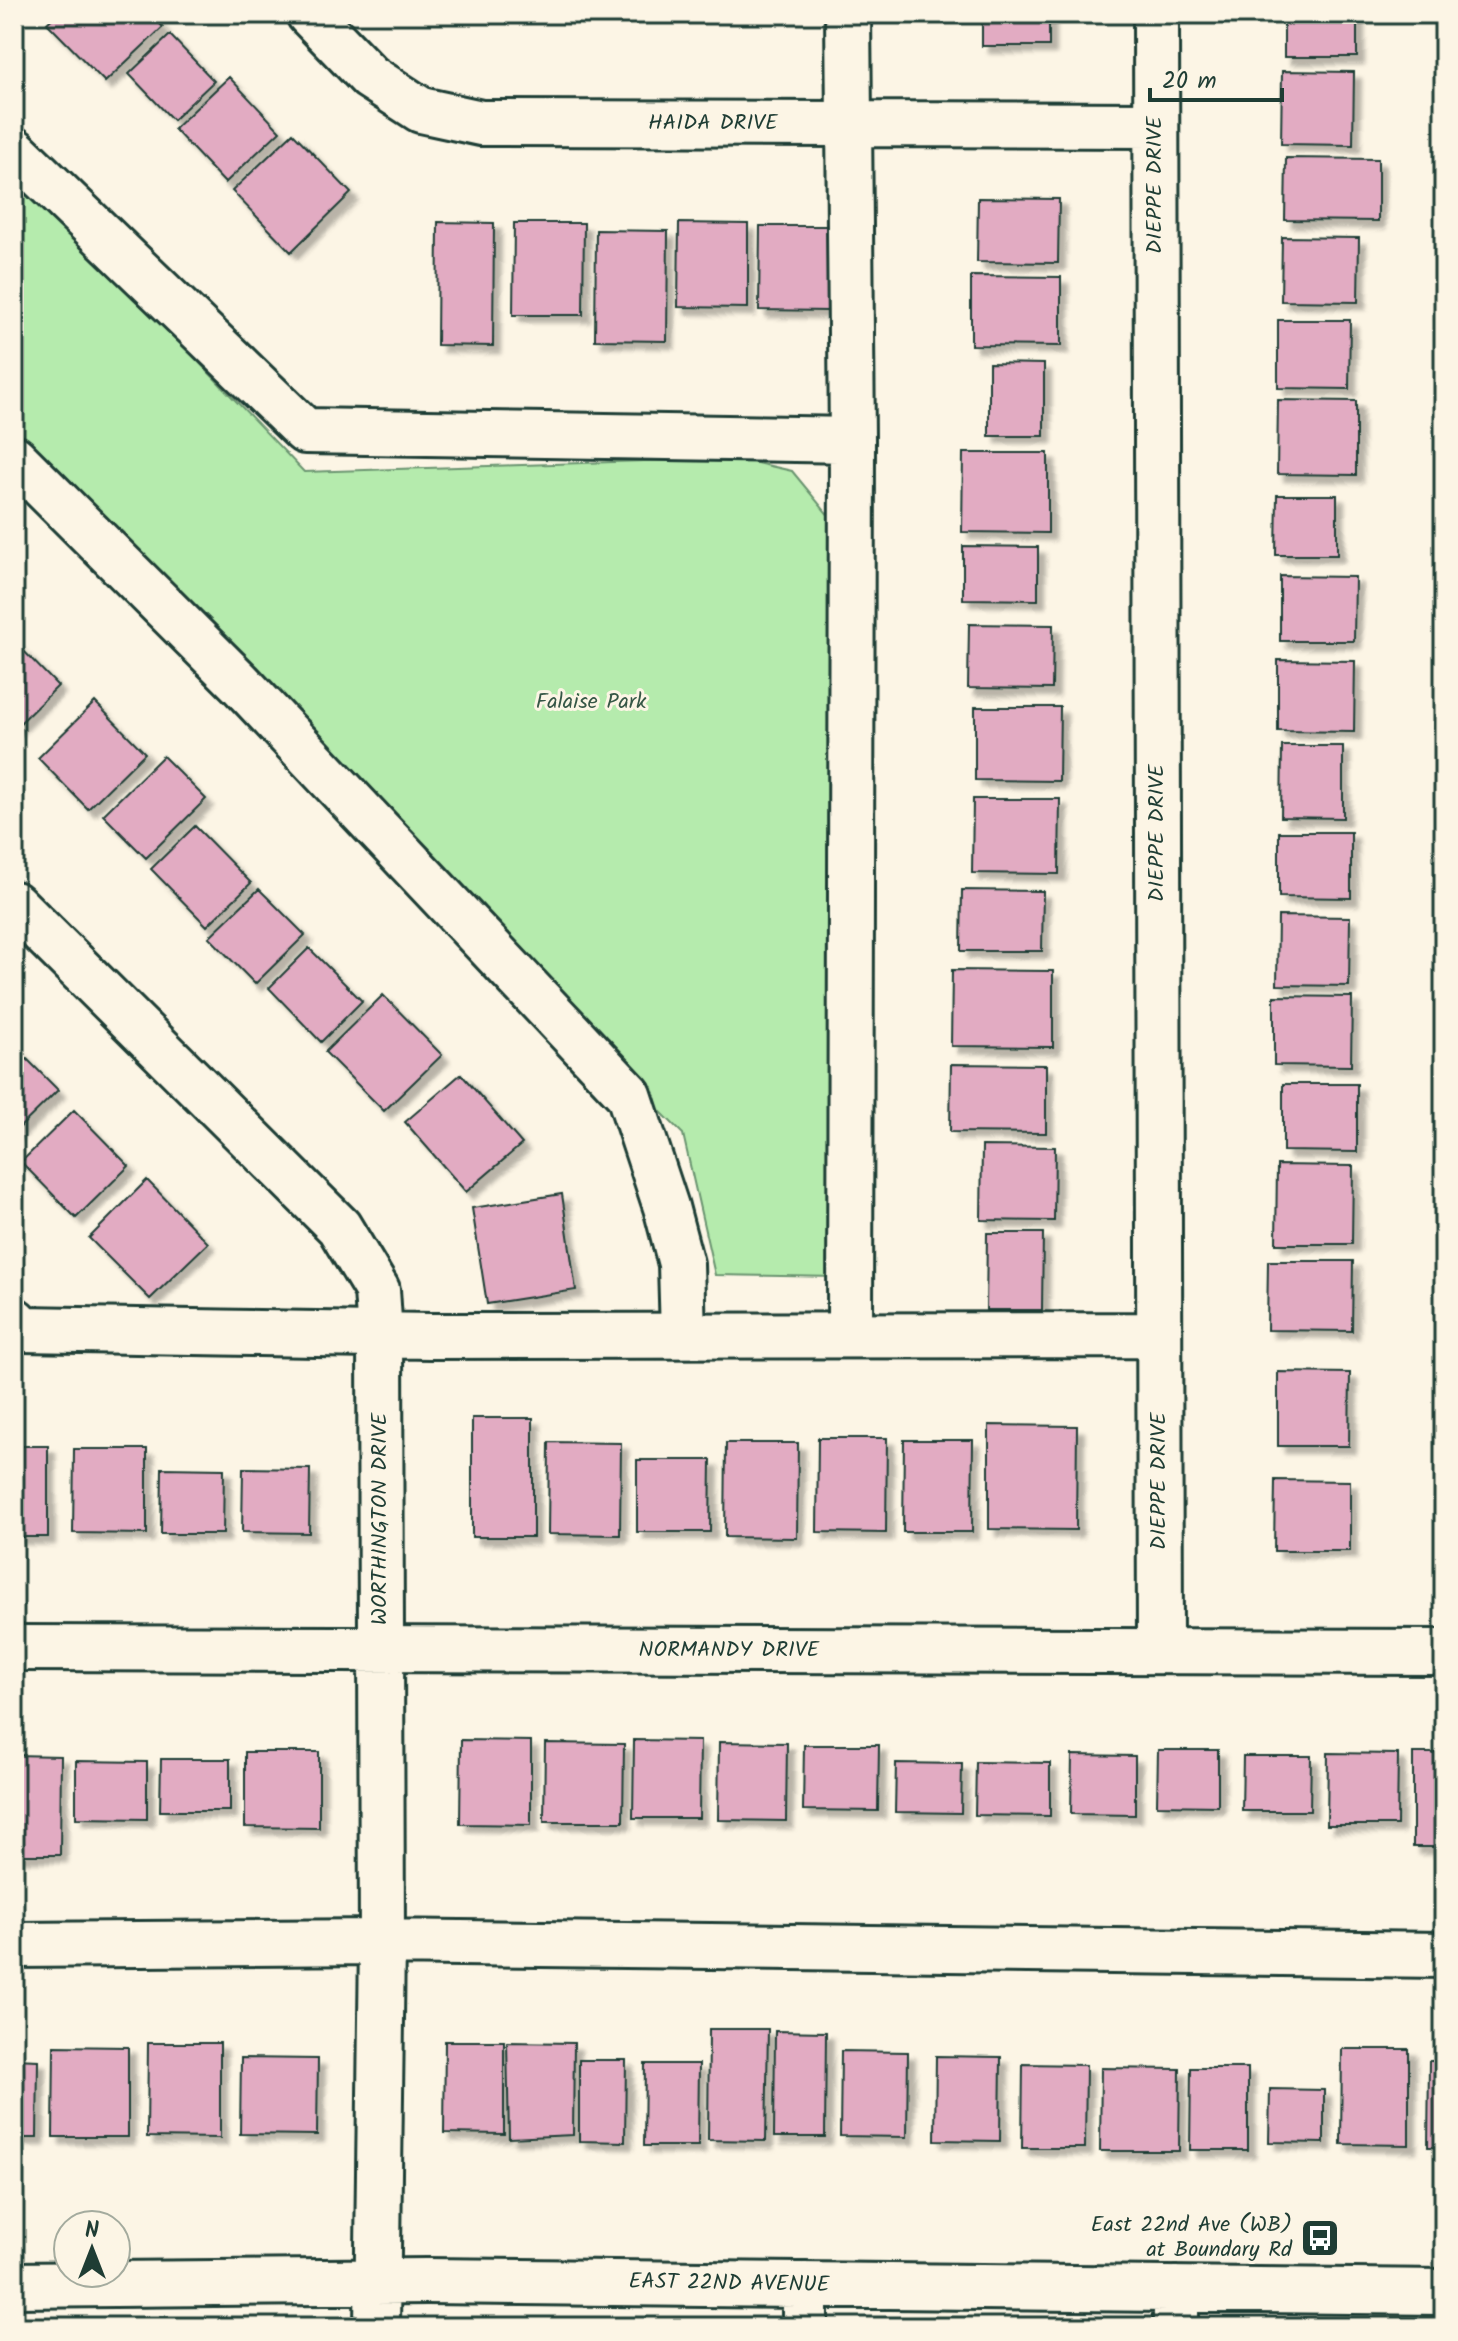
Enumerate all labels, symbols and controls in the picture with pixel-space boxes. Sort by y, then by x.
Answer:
scale bar [1150,52,1282,102]
text: 20 m [1162,62,1217,101]
street label: HAIDA DRIVE [648,106,779,141]
street label: DIEPPE DRIVE [1138,115,1173,254]
park label: Falaise Park [536,685,647,720]
street label: DIEPPE DRIVE [1140,763,1175,902]
street label: DIEPPE DRIVE [1142,1411,1177,1550]
street label: WORTHINGTON DRIVE [363,1412,398,1625]
street label: NORMANDY DRIVE [639,1633,821,1668]
place label: East 22nd Ave (WB) at Boundary Rd [1091,2208,1293,2268]
north arrow [52,2209,132,2289]
text: N [85,2214,99,2249]
bus stop icon: East 22nd Ave (WB) at Boundary Rd [1299,2217,1341,2259]
street label: EAST 22ND AVENUE [628,2265,831,2303]

